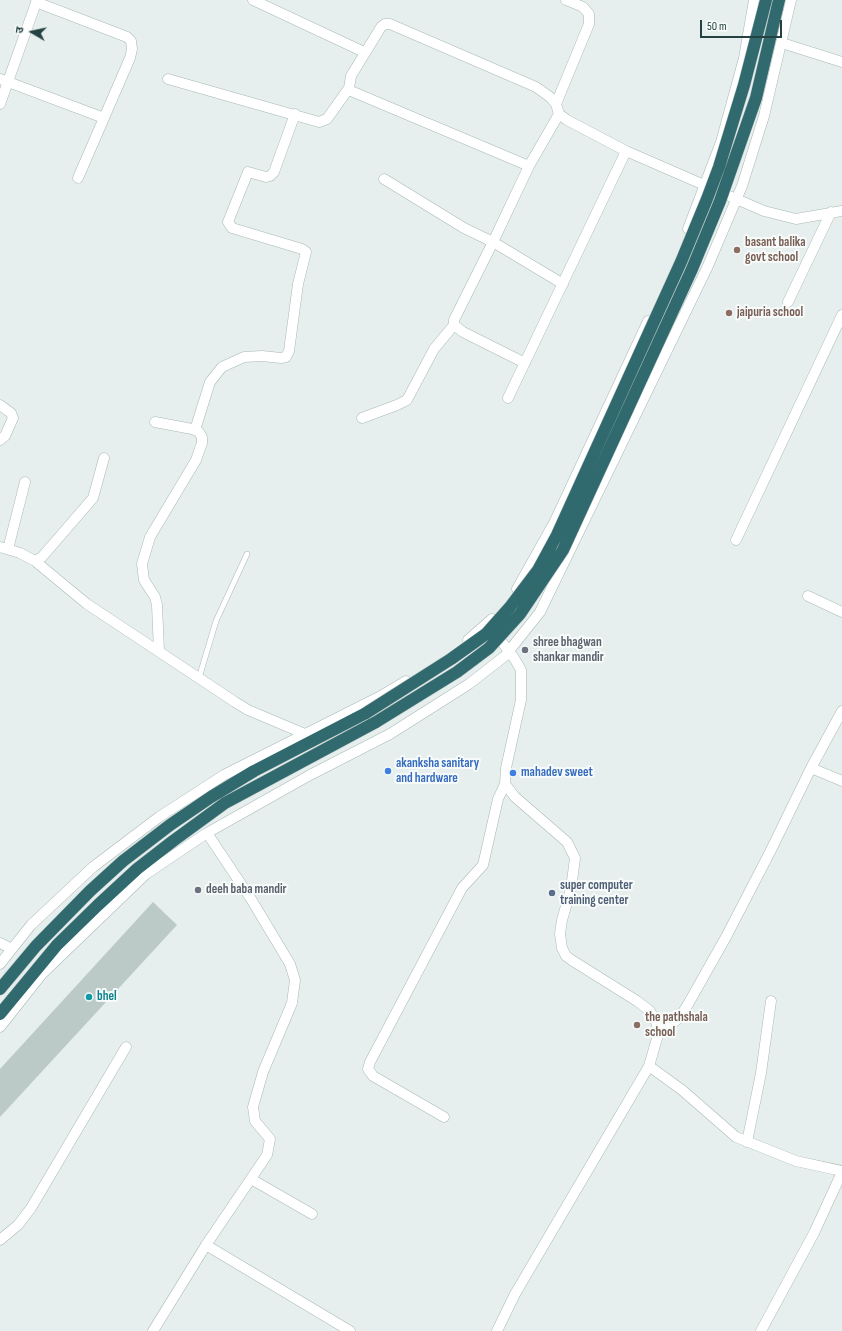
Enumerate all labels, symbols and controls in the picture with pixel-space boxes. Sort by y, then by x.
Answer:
north arrow [12,12,52,52]
scale bar [702,12,784,38]
text: 50 m [707,19,727,34]
text: उ [13,26,27,34]
place label: basant balika govt school [745,235,806,266]
marker: basant balika govt school [732,245,742,255]
place label: jaipuria school [737,305,803,321]
marker: jaipuria school [724,308,734,318]
place label: shree bhagwan shankar mandir [533,635,604,666]
marker: shree bhagwan shankar mandir [520,645,530,655]
place label: akanksha sanitary and hardware [396,756,479,787]
place label: mahadev sweet [521,765,593,781]
marker: akanksha sanitary and hardware [383,766,393,776]
marker: mahadev sweet [508,768,518,778]
place label: super computer training center [560,878,633,909]
place label: deeh baba mandir [206,882,287,898]
marker: deeh baba mandir [193,885,203,895]
marker: super computer training center [547,888,557,898]
place label: bhel [97,989,117,1005]
marker: bhel [84,992,94,1002]
place label: the pathshala school [645,1010,708,1041]
marker: the pathshala school [632,1020,642,1030]

